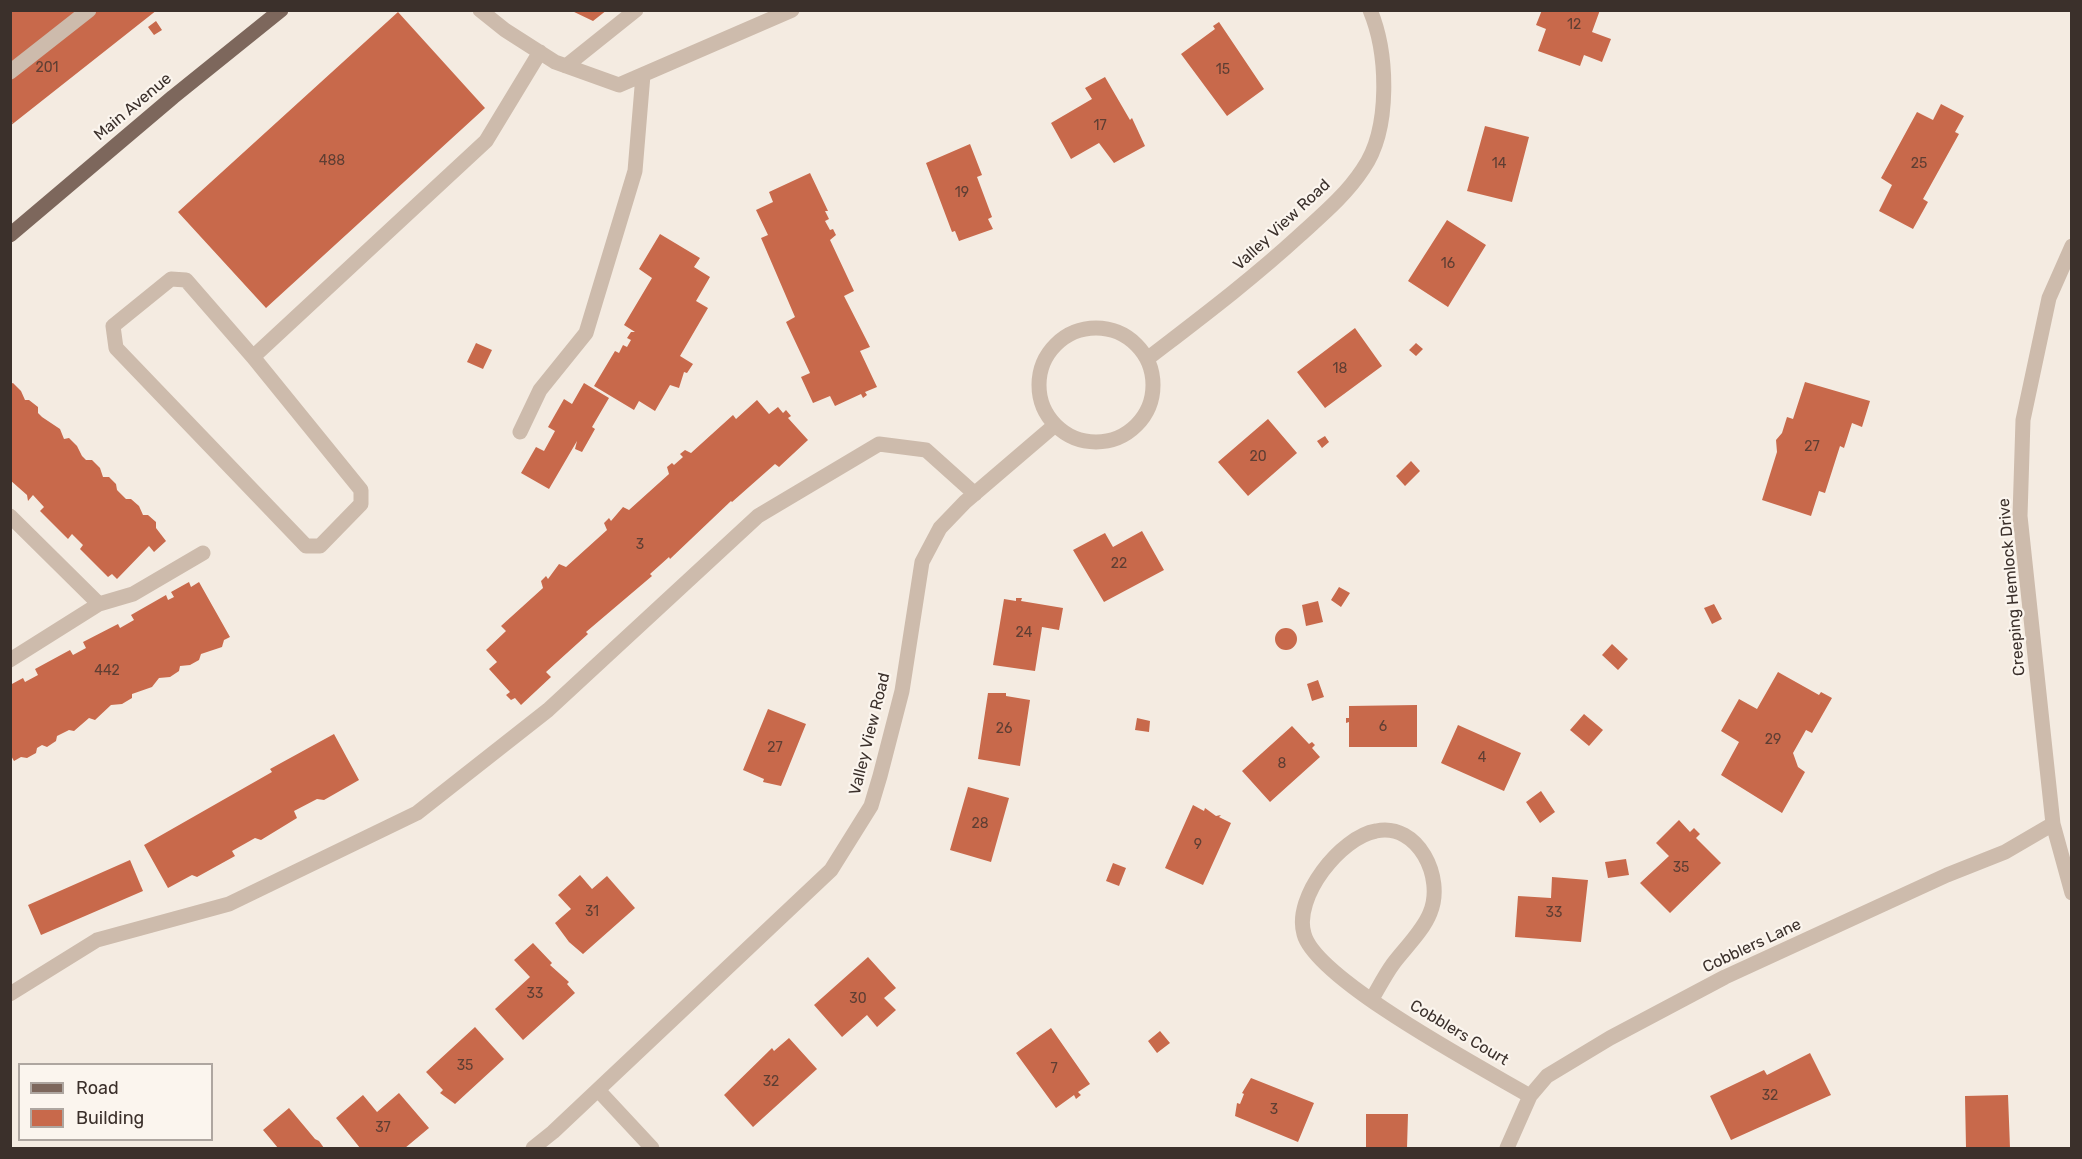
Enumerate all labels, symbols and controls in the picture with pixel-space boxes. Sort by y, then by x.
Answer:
house number: 12 [1567,17,1581,33]
house number: 201 [35,60,59,76]
house number: 15 [1216,62,1230,78]
street label: Main Avenue [90,69,176,145]
house number: 17 [1093,118,1107,134]
house number: 488 [319,153,345,169]
house number: 14 [1492,156,1506,172]
house number: 25 [1911,156,1927,172]
street label: Valley View Road [1230,175,1334,275]
house number: 19 [955,185,969,201]
house number: 16 [1441,256,1455,272]
house number: 18 [1333,361,1347,377]
house number: 27 [1804,439,1820,455]
house number: 20 [1249,449,1267,465]
street label: Creeping Hemlock Drive [1995,497,2029,677]
house number: 3 [636,537,644,553]
house number: 22 [1111,556,1127,572]
house number: 24 [1016,625,1032,641]
house number: 442 [94,663,120,679]
street label: Valley View Road [846,671,894,797]
house number: 6 [1379,719,1387,735]
house number: 26 [996,721,1012,737]
house number: 29 [1765,732,1781,748]
house number: 27 [767,740,783,756]
house number: 4 [1478,750,1486,766]
house number: 8 [1278,756,1286,772]
house number: 28 [971,816,989,832]
house number: 9 [1194,837,1202,853]
house number: 35 [1673,860,1689,876]
house number: 31 [585,904,599,920]
house number: 33 [1546,905,1562,921]
street label: Cobblers Lane [1700,915,1804,977]
house number: 33 [527,986,543,1002]
house number: 30 [849,991,867,1007]
street label: Cobblers Court [1406,996,1512,1070]
house number: 35 [457,1058,473,1074]
house number: 7 [1050,1061,1058,1077]
legend [18,1063,213,1141]
house number: 32 [763,1074,779,1090]
text: Road [76,1077,119,1099]
house number: 32 [1762,1088,1778,1104]
house number: 3 [1270,1102,1278,1118]
text: Building [76,1107,144,1129]
house number: 37 [375,1120,391,1136]

